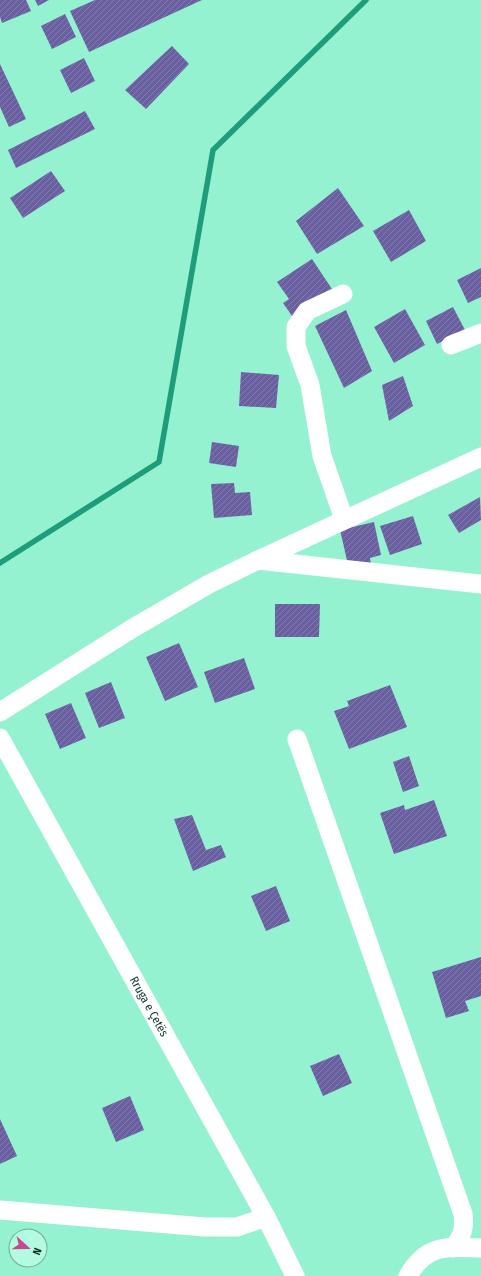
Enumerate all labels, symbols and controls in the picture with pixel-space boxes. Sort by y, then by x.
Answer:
street label: Rruga e Çetës [127,974,171,1039]
north arrow [8,1228,48,1268]
text: N [30,1246,44,1257]

